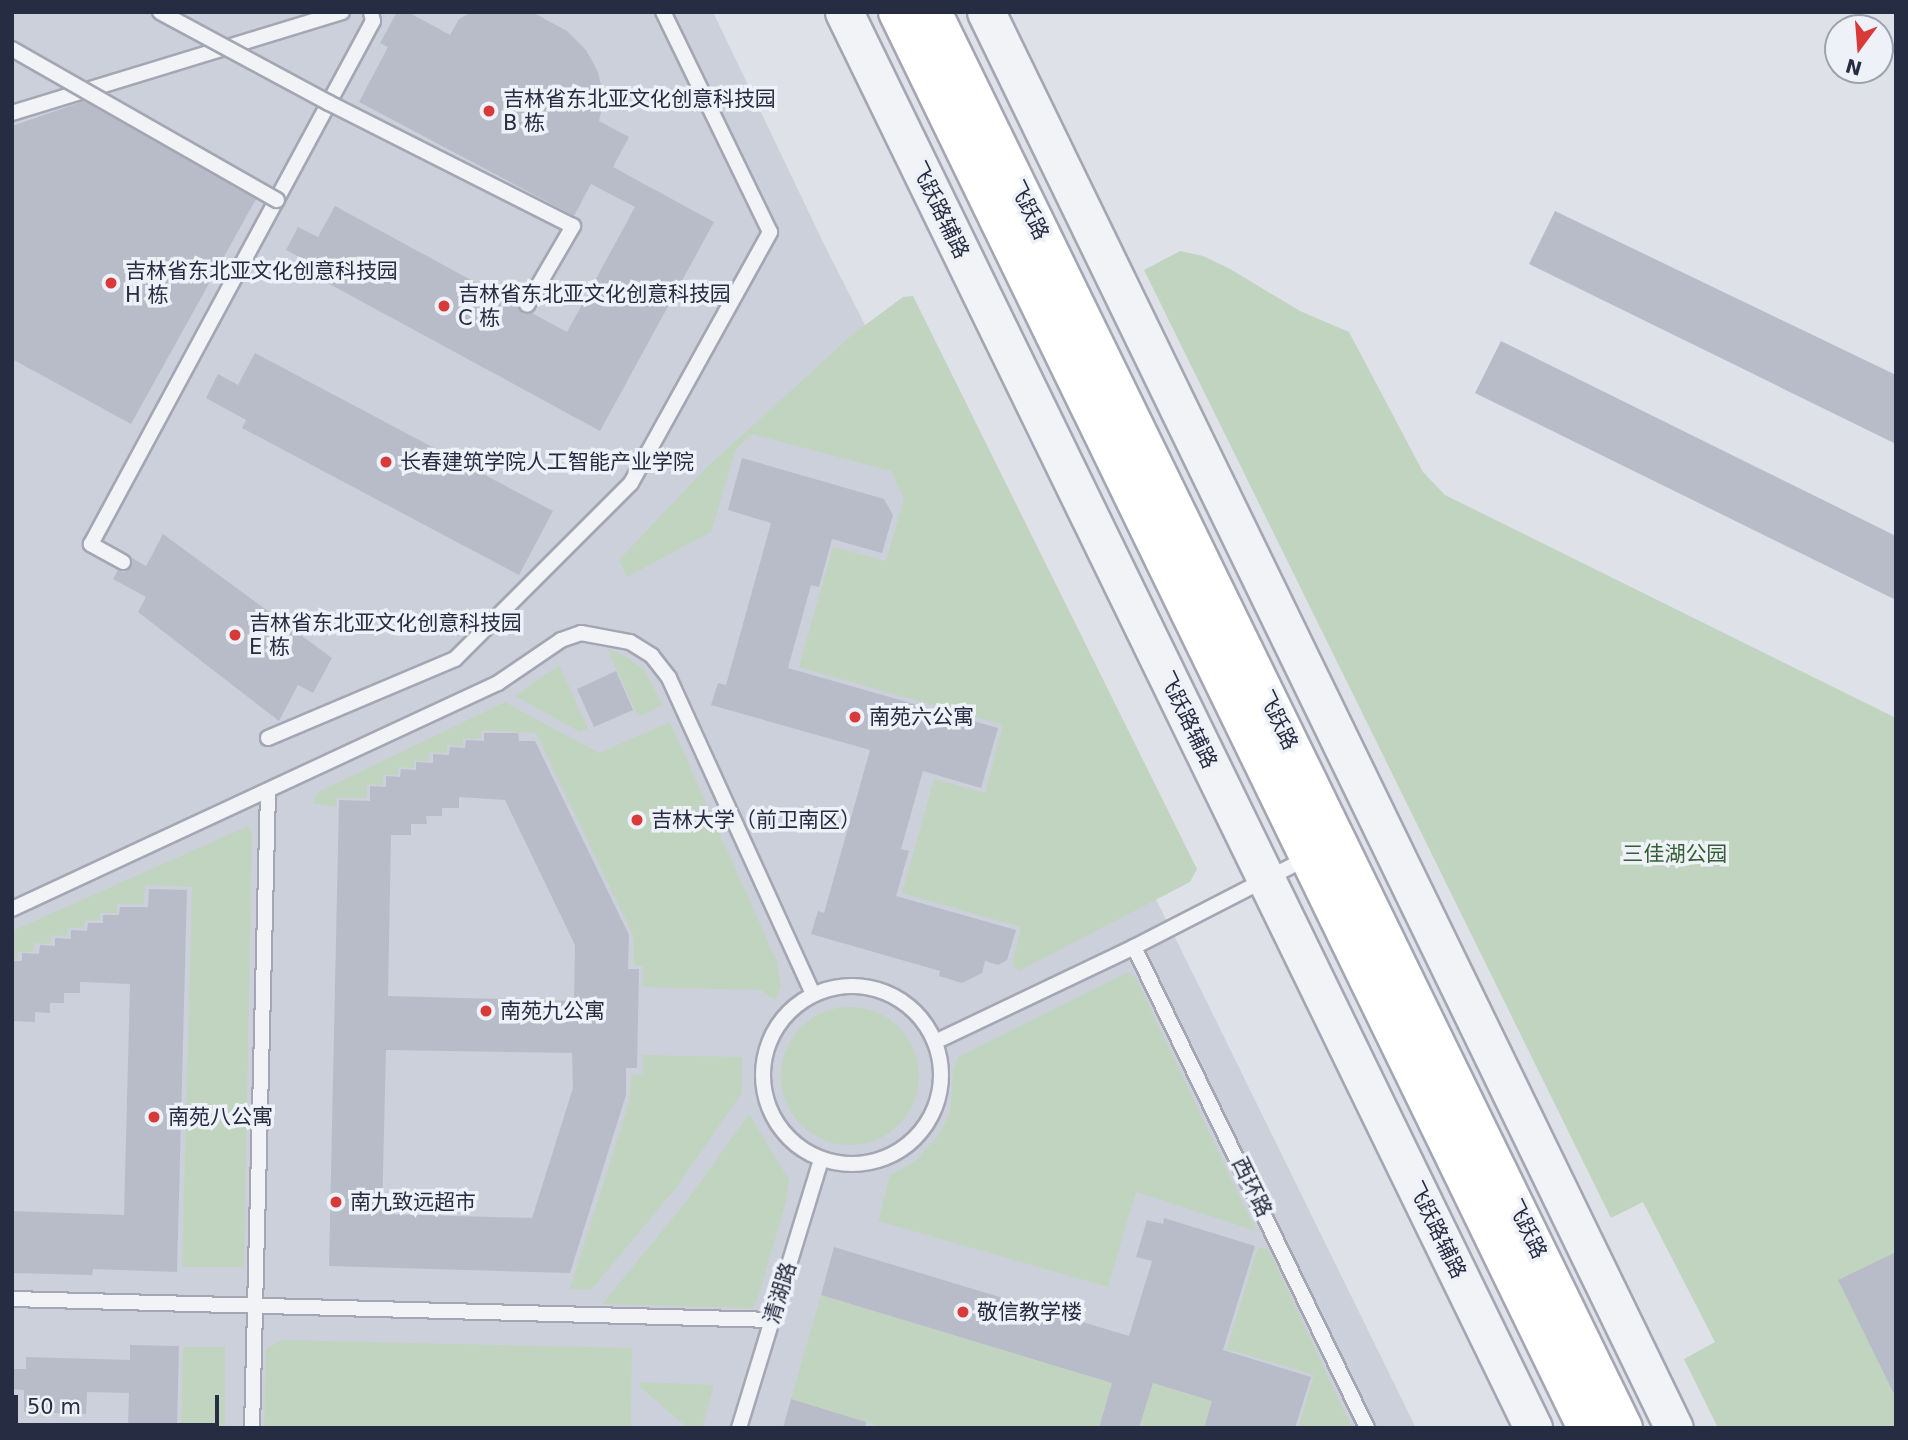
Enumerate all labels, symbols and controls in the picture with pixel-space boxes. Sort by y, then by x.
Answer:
north arrow [1824,14,1894,84]
text: N [1843,54,1864,80]
place label: 吉林省东北亚文化创意科技园 B 栋 [503,86,776,136]
marker: 吉林省东北亚文化创意科技园 B 栋 [481,103,497,119]
street label: 飞跃路辅路 [906,157,974,263]
street label: 飞跃路 [1004,176,1054,244]
place label: 吉林省东北亚文化创意科技园 H 栋 [125,258,398,308]
marker: 吉林省东北亚文化创意科技园 H 栋 [103,275,119,291]
place label: 吉林省东北亚文化创意科技园 C 栋 [458,281,731,331]
marker: 吉林省东北亚文化创意科技园 C 栋 [436,298,452,314]
place label: 长春建筑学院人工智能产业学院 [400,449,694,475]
marker: 长春建筑学院人工智能产业学院 [378,454,394,470]
place label: 吉林省东北亚文化创意科技园 E 栋 [249,610,522,660]
marker: 吉林省东北亚文化创意科技园 E 栋 [227,627,243,643]
street label: 飞跃路辅路 [1154,667,1222,773]
street label: 飞跃路 [1253,686,1303,754]
place label: 南苑六公寓 [869,704,974,730]
marker: 南苑六公寓 [847,709,863,725]
place label: 吉林大学（前卫南区） [651,807,861,833]
marker: 吉林大学（前卫南区） [629,812,645,828]
park label: 三佳湖公园 [1623,841,1727,867]
place label: 南苑九公寓 [500,998,605,1024]
marker: 南苑九公寓 [478,1003,494,1019]
place label: 南苑八公寓 [168,1104,273,1130]
marker: 南苑八公寓 [146,1109,162,1125]
street label: 西环路 [1227,1153,1277,1221]
street label: 飞跃路辅路 [1403,1177,1471,1283]
place label: 南九致远超市 [350,1189,476,1215]
marker: 南九致远超市 [328,1194,344,1210]
street label: 飞跃路 [1502,1195,1552,1263]
street label: 清湖路 [759,1259,801,1327]
place label: 敬信教学楼 [977,1299,1082,1325]
marker: 敬信教学楼 [955,1304,971,1320]
scale bar [18,1380,222,1424]
text: 50 m [27,1395,81,1419]

